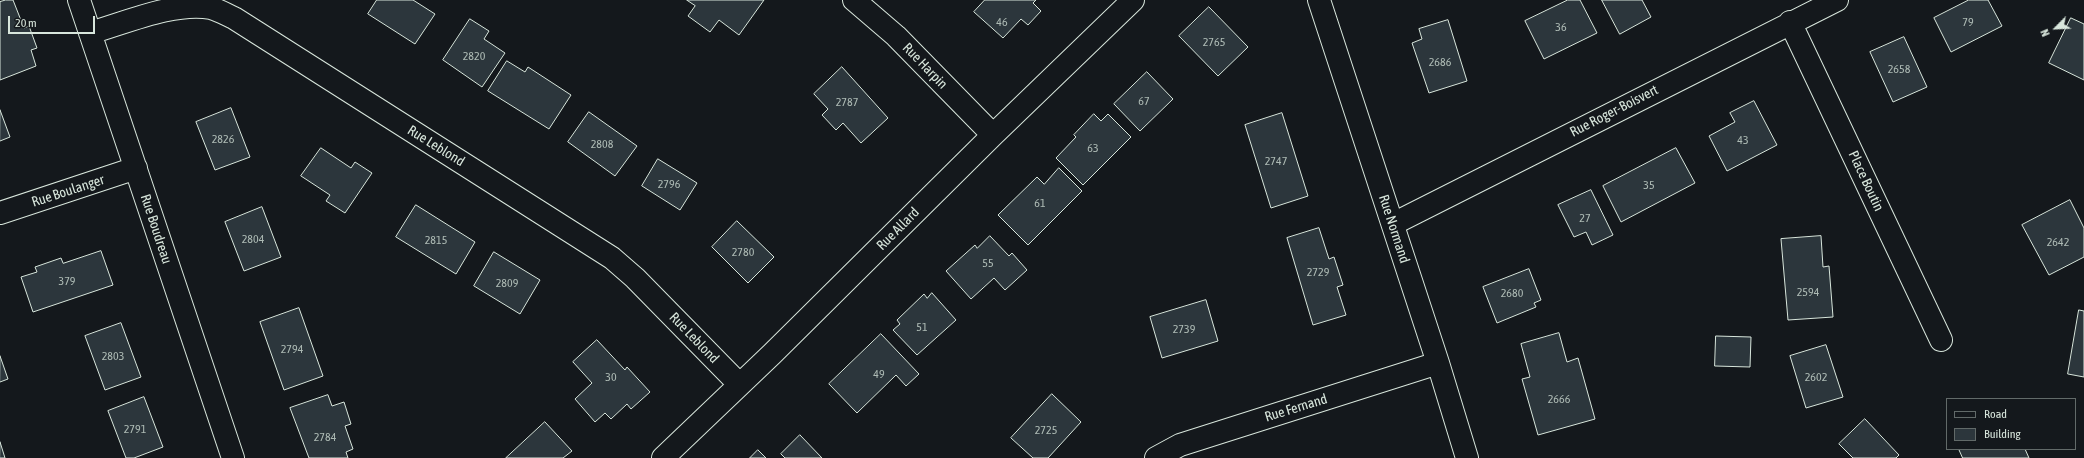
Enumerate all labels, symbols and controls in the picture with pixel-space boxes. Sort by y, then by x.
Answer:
scale bar [10,8,97,34]
north arrow [2036,8,2076,48]
house number: 46 [996,15,1008,29]
house number: 79 [1962,15,1974,29]
text: 20 m [15,16,37,30]
house number: 36 [1555,20,1567,34]
text: N [2038,27,2052,38]
house number: 2765 [1203,35,1225,49]
street label: Rue Harpin [899,39,951,93]
house number: 2820 [463,49,485,63]
house number: 2686 [1429,55,1451,69]
house number: 2658 [1888,62,1910,76]
street label: Rue Roger-Boisvert [1567,82,1661,140]
house number: 67 [1138,94,1150,108]
house number: 2787 [836,95,858,109]
street label: Rue Leblond [404,122,468,170]
house number: 2826 [212,132,234,146]
house number: 43 [1737,133,1749,147]
house number: 2808 [591,137,613,151]
house number: 63 [1087,141,1099,155]
street label: Place Boutin [1845,148,1887,214]
house number: 2747 [1265,154,1287,168]
street label: Rue Boulanger [30,171,106,211]
house number: 2796 [658,177,680,191]
house number: 35 [1643,178,1655,192]
street label: Rue Boudreau [137,192,175,266]
street label: Rue Normand [1375,193,1413,265]
house number: 61 [1034,196,1046,210]
street label: Rue Allard [873,204,923,254]
house number: 27 [1579,211,1591,225]
house number: 2804 [242,232,264,246]
house number: 2815 [425,233,447,247]
house number: 2642 [2047,235,2069,249]
house number: 2780 [732,245,754,259]
house number: 55 [982,256,994,270]
house number: 2729 [1307,265,1329,279]
house number: 379 [59,274,75,288]
house number: 2809 [496,276,518,290]
house number: 2594 [1797,285,1819,299]
house number: 2680 [1501,286,1523,300]
street label: Rue Leblond [666,309,722,367]
house number: 51 [916,320,928,334]
house number: 2739 [1173,322,1195,336]
house number: 2794 [281,342,303,356]
house number: 2803 [102,349,124,363]
house number: 49 [873,367,885,381]
house number: 30 [605,370,617,384]
house number: 2602 [1805,370,1827,384]
street label: Rue Fernand [1263,391,1329,425]
house number: 2666 [1548,392,1570,406]
legend [1946,398,2076,450]
text: Road [1984,407,2007,421]
house number: 2791 [124,422,146,436]
house number: 2725 [1035,423,1057,437]
text: Building [1984,427,2021,441]
house number: 2784 [314,430,336,444]

